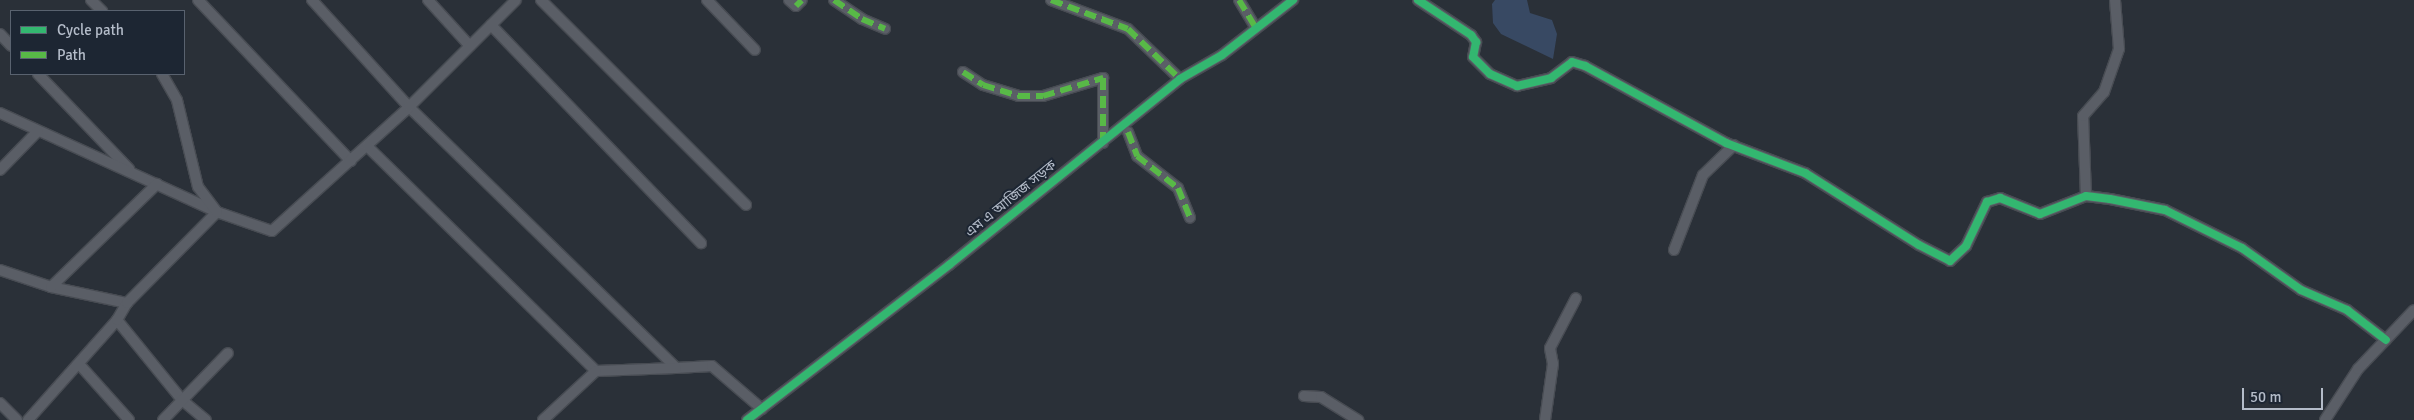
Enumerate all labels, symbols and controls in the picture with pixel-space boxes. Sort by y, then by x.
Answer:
legend [10,10,185,75]
text: Cycle path [57,21,124,39]
text: Path [57,46,86,64]
street label: এম এ আজিজ সড়ক [962,157,1060,241]
scale bar [2244,378,2325,410]
text: 50 m [2250,388,2281,406]

